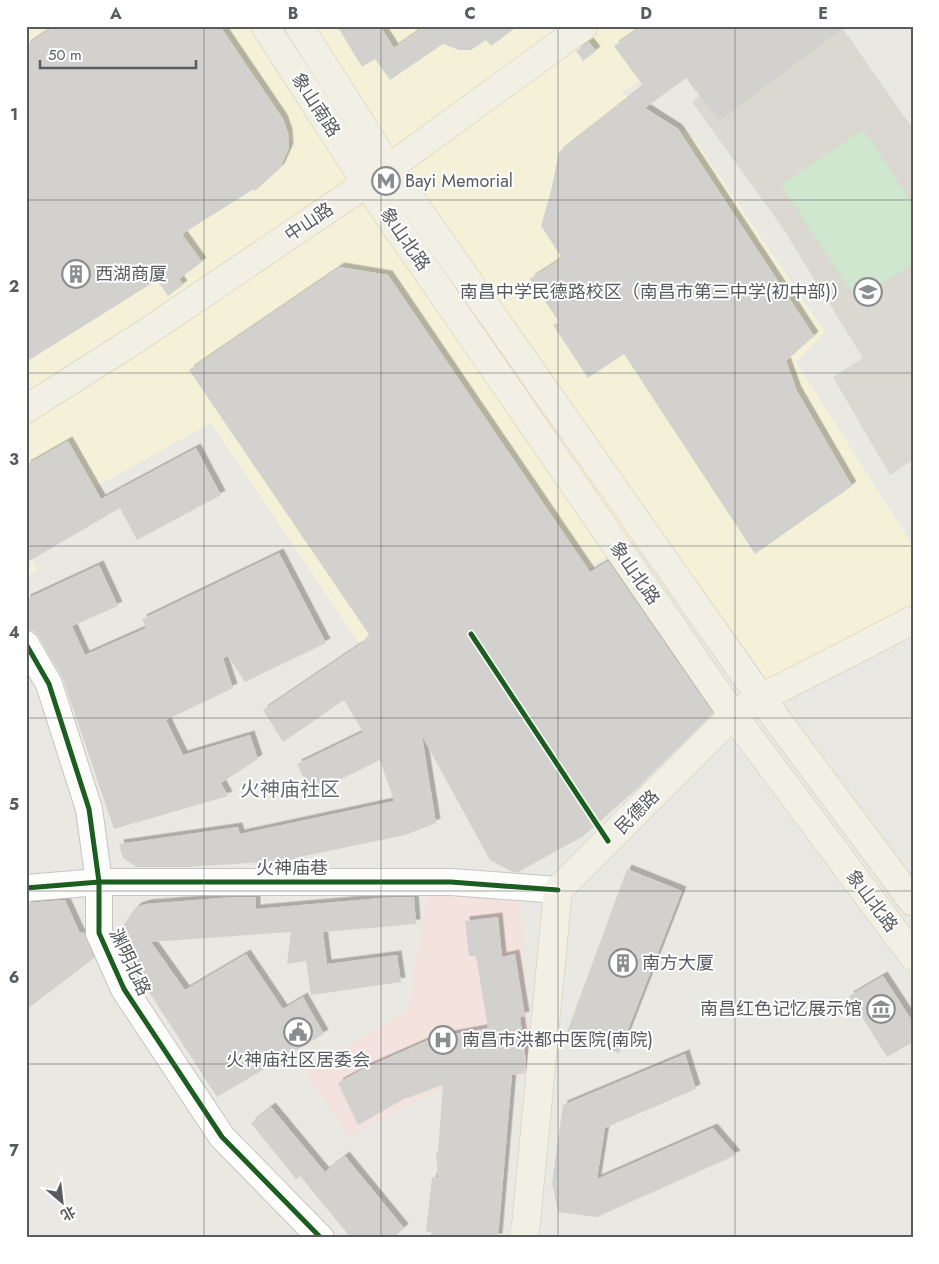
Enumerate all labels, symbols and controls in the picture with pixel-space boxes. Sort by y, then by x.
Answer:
text: A [109,2,122,25]
text: B [288,2,298,25]
text: C [464,2,476,25]
text: D [640,2,652,25]
text: E [818,2,828,25]
scale bar [40,38,196,70]
text: 50 m [48,44,82,66]
street label: 象山南路 [285,68,347,142]
text: 1 [10,103,18,126]
metro station icon: Bayi Memorial [371,166,401,196]
place label: Bayi Memorial [405,168,513,194]
street label: 中山路 [279,196,339,248]
street label: 象山北路 [374,202,436,276]
building icon: 西湖商厦 [61,259,91,289]
place label: 西湖商厦 [95,261,167,287]
text: 2 [9,275,19,298]
school or university icon: 南昌中学民德路校区（南昌市第三中学(初中部)） [853,277,883,307]
place label: 南昌中学民德路校区（南昌市第三中学(初中部)） [460,279,849,305]
text: 3 [9,448,19,471]
street label: 象山北路 [604,536,666,610]
text: 4 [8,621,20,644]
district label: 火神庙社区 [240,775,340,804]
street label: 民德路 [609,784,665,840]
text: 5 [9,793,19,816]
street label: 火神庙巷 [256,855,328,881]
street label: 象山北路 [840,864,904,938]
street label: 渊明北路 [103,924,157,1000]
building icon: 南方大厦 [608,948,638,978]
place label: 南方大厦 [642,950,714,976]
text: 6 [9,966,19,989]
museum icon: 南昌红色记忆展示馆 [866,994,896,1024]
place label: 南昌红色记忆展示馆 [700,996,862,1022]
public building icon: 火神庙社区居委会 [283,1017,313,1047]
hospital icon: 南昌市洪都中医院(南院) [428,1025,458,1055]
place label: 南昌市洪都中医院(南院) [462,1027,653,1053]
place label: 火神庙社区居委会 [226,1047,370,1073]
text: 7 [9,1139,19,1162]
north arrow [38,1176,88,1226]
text: 北 [57,1201,79,1226]

